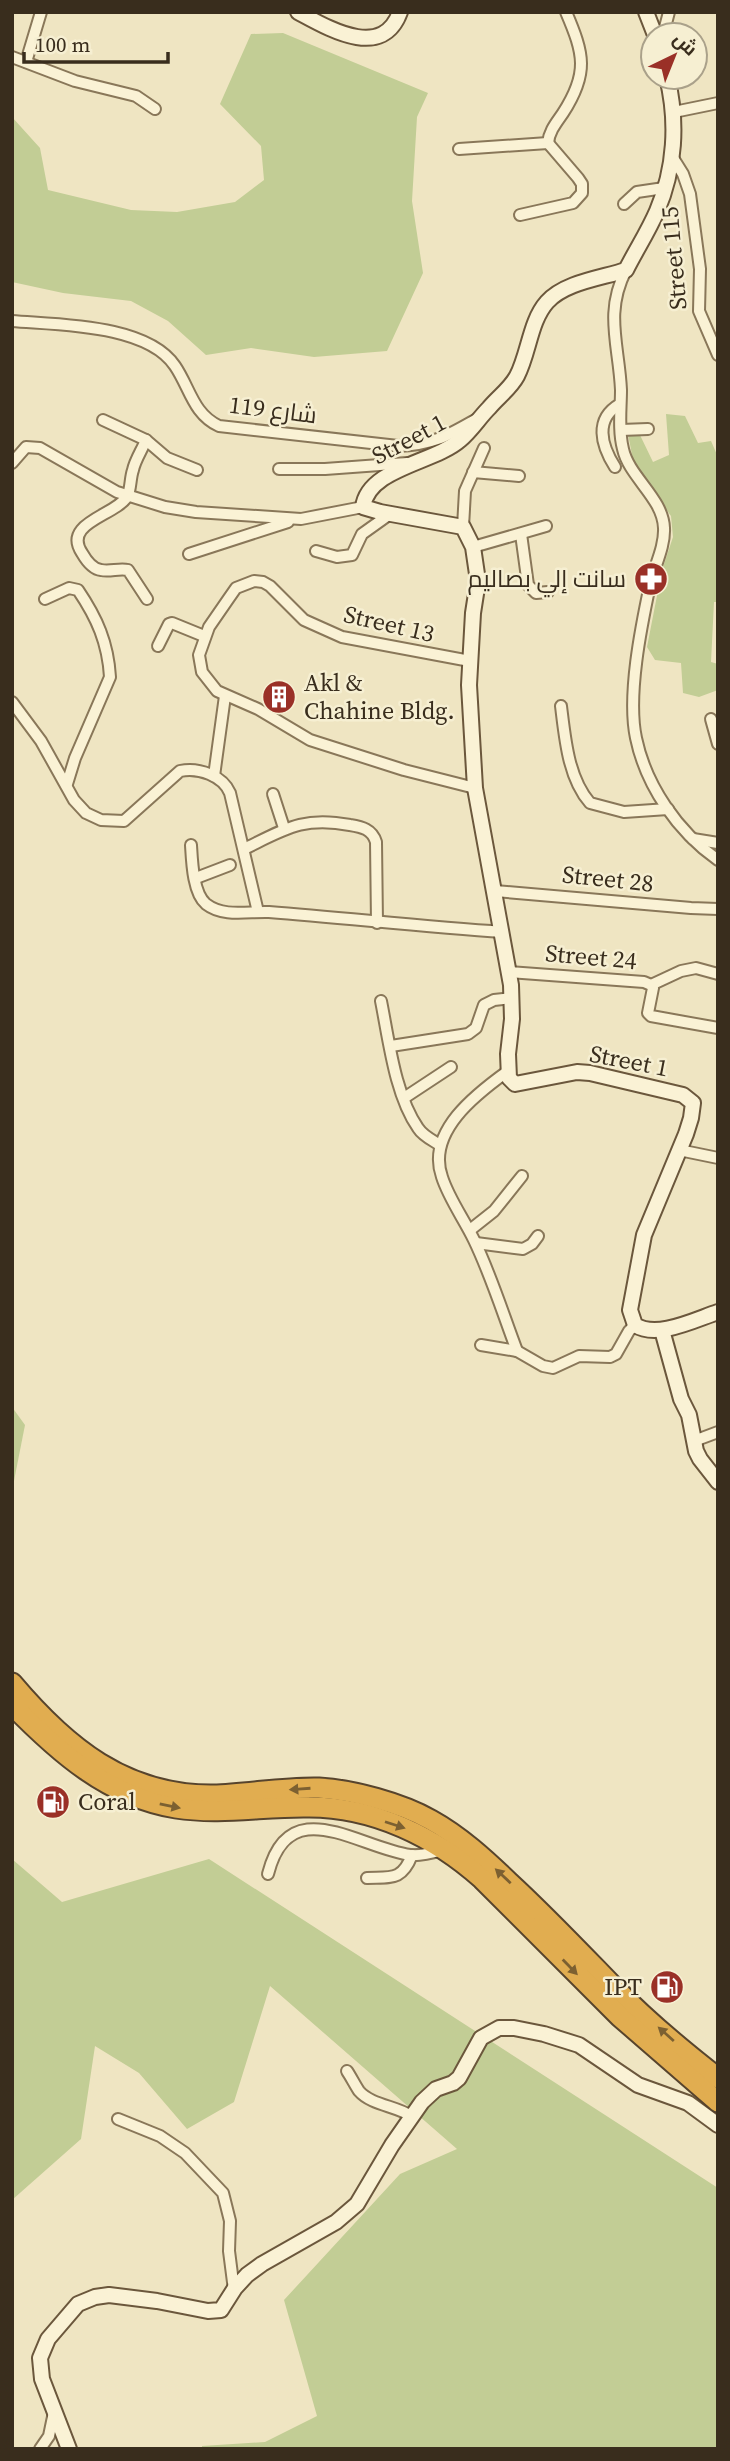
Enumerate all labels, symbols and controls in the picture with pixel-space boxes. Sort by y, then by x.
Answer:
scale bar [24,21,168,65]
north arrow [639,21,709,91]
text: ش [668,26,703,61]
text: 100 m [35,30,90,59]
street label: Street 115 [653,205,694,311]
street label: شارع 119 [227,388,319,431]
street label: Street 1 [366,405,452,472]
pharmacy icon: سانت إلي بصاليم [632,560,670,598]
place label: سانت إلي بصاليم [468,562,626,598]
street label: Street 13 [341,597,437,650]
place label: Akl & Chahine Bldg. [304,666,455,727]
building icon: Akl & Chahine Bldg. [260,678,298,716]
street label: Street 28 [561,857,655,900]
street label: Street 24 [544,936,638,977]
street label: Street 1 [587,1037,671,1084]
fuel station icon: Coral [34,1783,72,1821]
one-way arrow [288,1784,310,1795]
place label: Coral [78,1785,136,1818]
one-way arrow [159,1800,181,1811]
one-way arrow [384,1820,405,1831]
one-way arrow [495,1868,512,1884]
one-way arrow [561,1958,578,1975]
fuel station icon: IPT [648,1968,686,2006]
place label: IPT [604,1970,642,2003]
one-way arrow [657,2027,674,2042]

